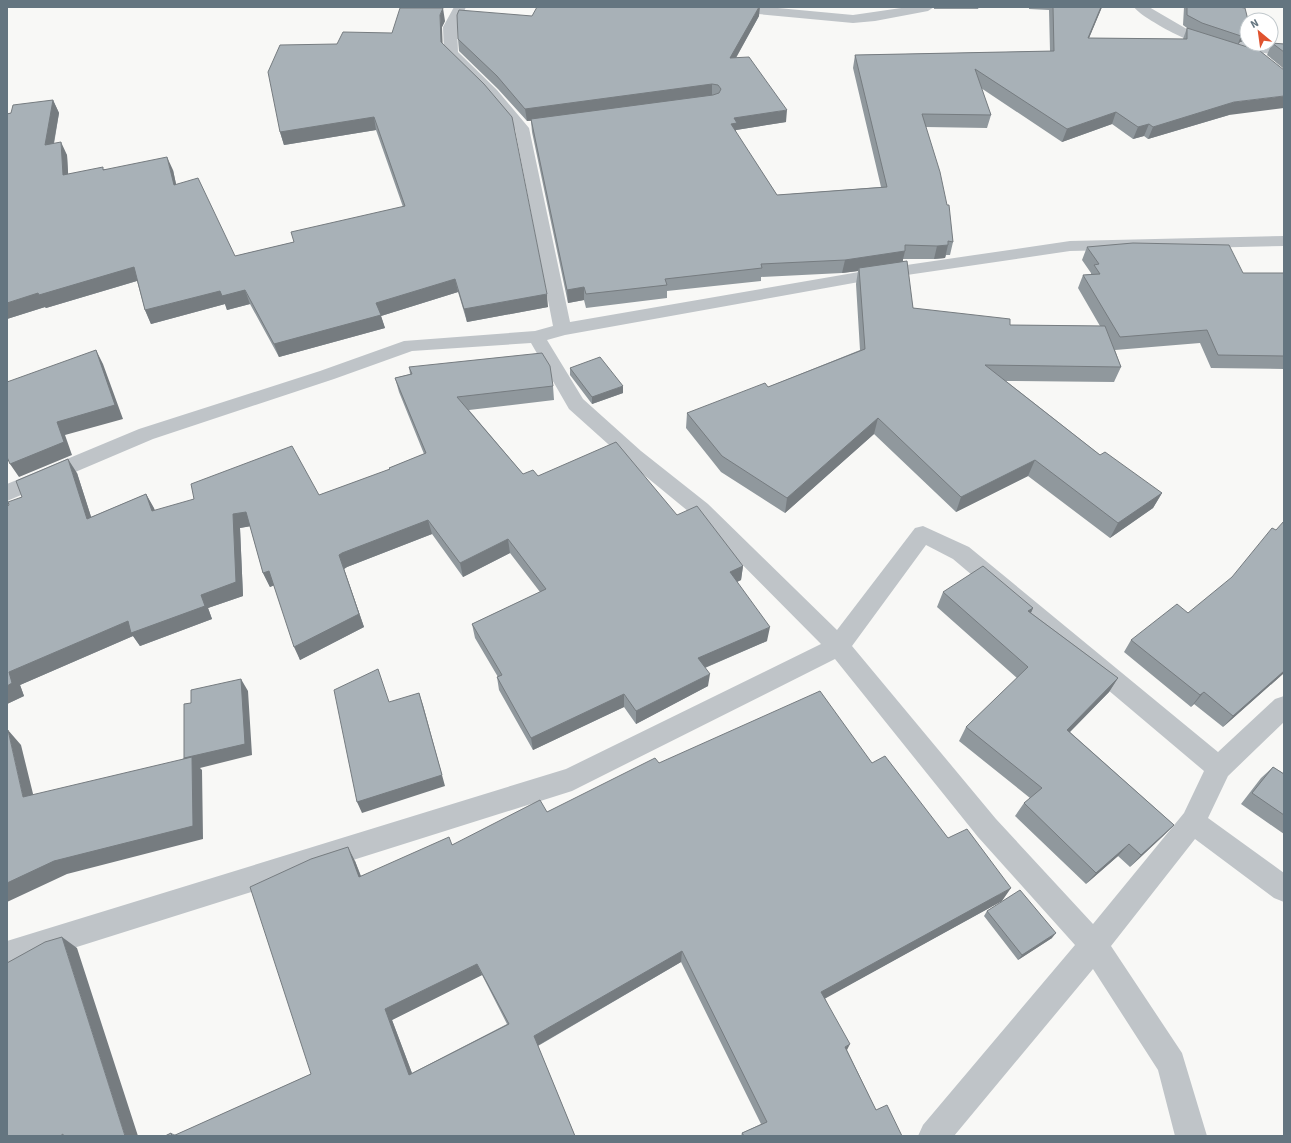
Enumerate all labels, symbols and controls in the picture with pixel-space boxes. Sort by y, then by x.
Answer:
north arrow [1239,12,1279,52]
text: N [1248,15,1261,32]

